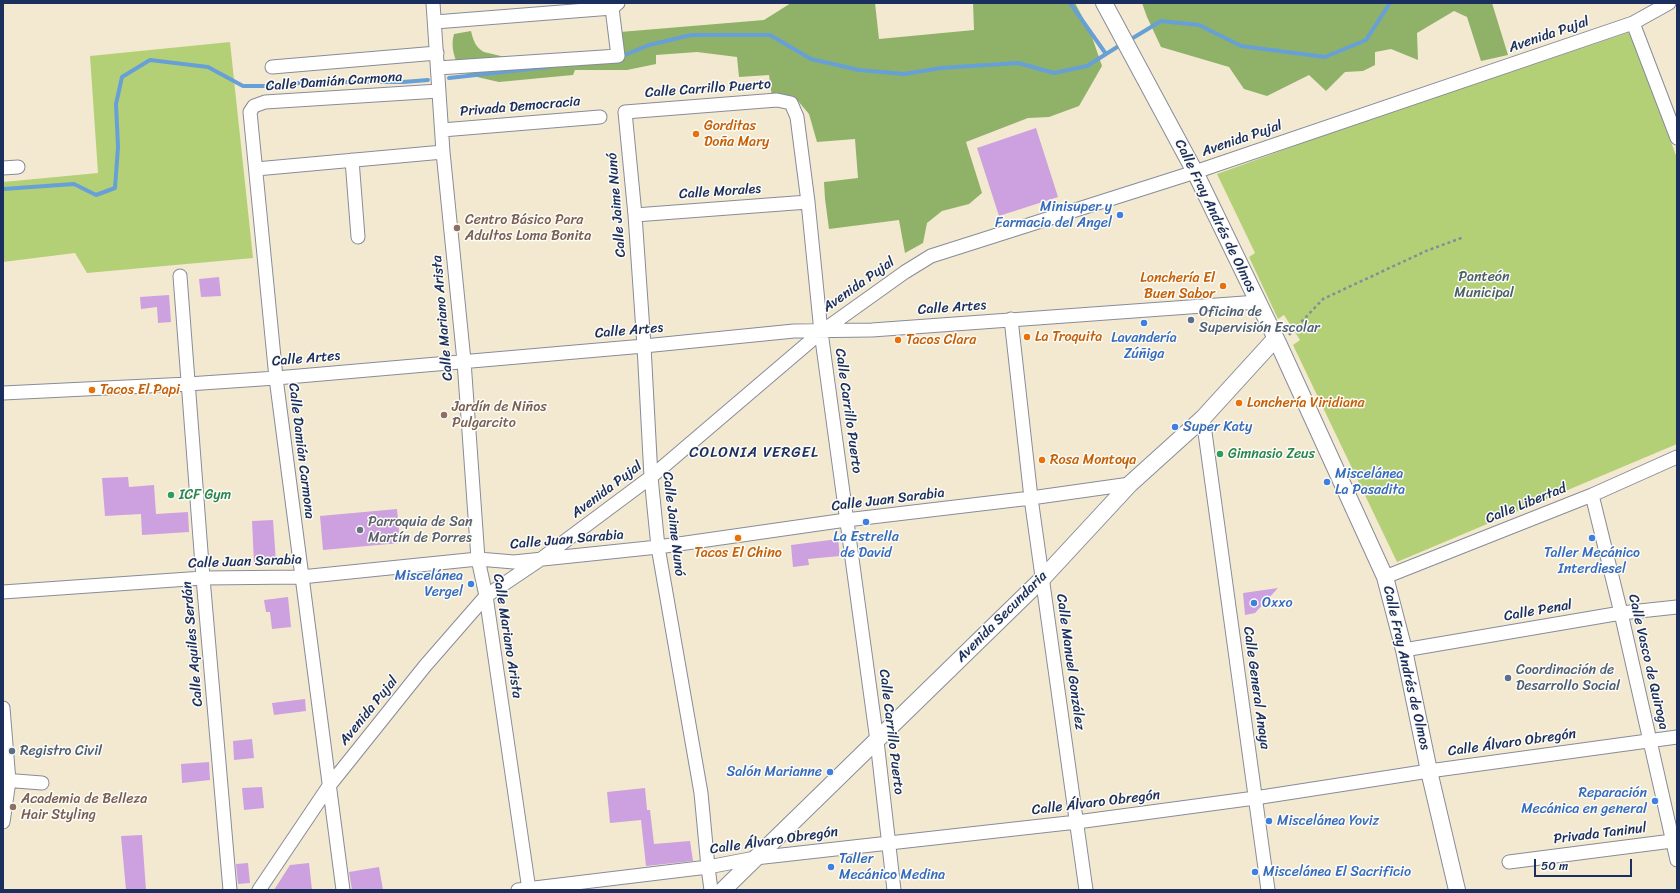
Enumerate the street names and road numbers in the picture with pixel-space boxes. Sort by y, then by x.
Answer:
street label: Avenida Pujal [1507,13,1591,57]
street label: Calle Damián Carmona [265,69,403,95]
street label: Calle Carrillo Puerto [644,76,772,102]
street label: Privada Democracia [459,93,581,121]
street label: Avenida Pujal [1200,117,1284,161]
street label: Calle Fray Andrés de Olmos [1171,137,1259,295]
street label: Calle Jaime Nunó [604,152,630,258]
street label: Calle Morales [678,181,762,203]
street label: Avenida Pujal [820,254,898,316]
street label: Calle Mariano Arista [429,255,457,381]
street label: Calle Artes [917,297,987,319]
street label: Calle Artes [594,320,664,342]
street label: Calle Carrillo Puerto [831,347,865,475]
street label: Calle Artes [271,348,341,370]
street label: Calle Damián Carmona [284,382,318,520]
street label: Avenida Pujal [568,458,646,522]
street label: Calle Jaime Nunó [658,471,688,577]
street label: Calle Libertad [1483,480,1569,528]
street label: Calle Juan Sarabia [830,485,946,515]
street label: Calle Juan Sarabia [510,527,624,553]
street label: Calle Juan Sarabia [188,552,302,572]
street label: Avenida Secundaria [953,568,1051,666]
street label: Calle Mariano Arista [489,573,525,699]
street label: Calle Aquiles Serdán [179,581,207,707]
street label: Calle Fray Andrés de Olmos [1379,584,1433,752]
street label: Calle Manuel González [1052,593,1088,731]
street label: Calle Vasco de Quiroga [1624,593,1672,731]
street label: Calle Penal [1503,597,1573,625]
street label: Calle General Anaya [1239,626,1273,750]
street label: Calle Carrillo Puerto [875,668,907,796]
street label: Avenida Pujal [336,673,402,749]
street label: Calle Álvaro Obregón [1447,726,1577,760]
street label: Calle Álvaro Obregón [1031,787,1161,819]
street label: Privada Taninul [1552,820,1648,848]
street label: Calle Álvaro Obregón [709,824,839,858]

